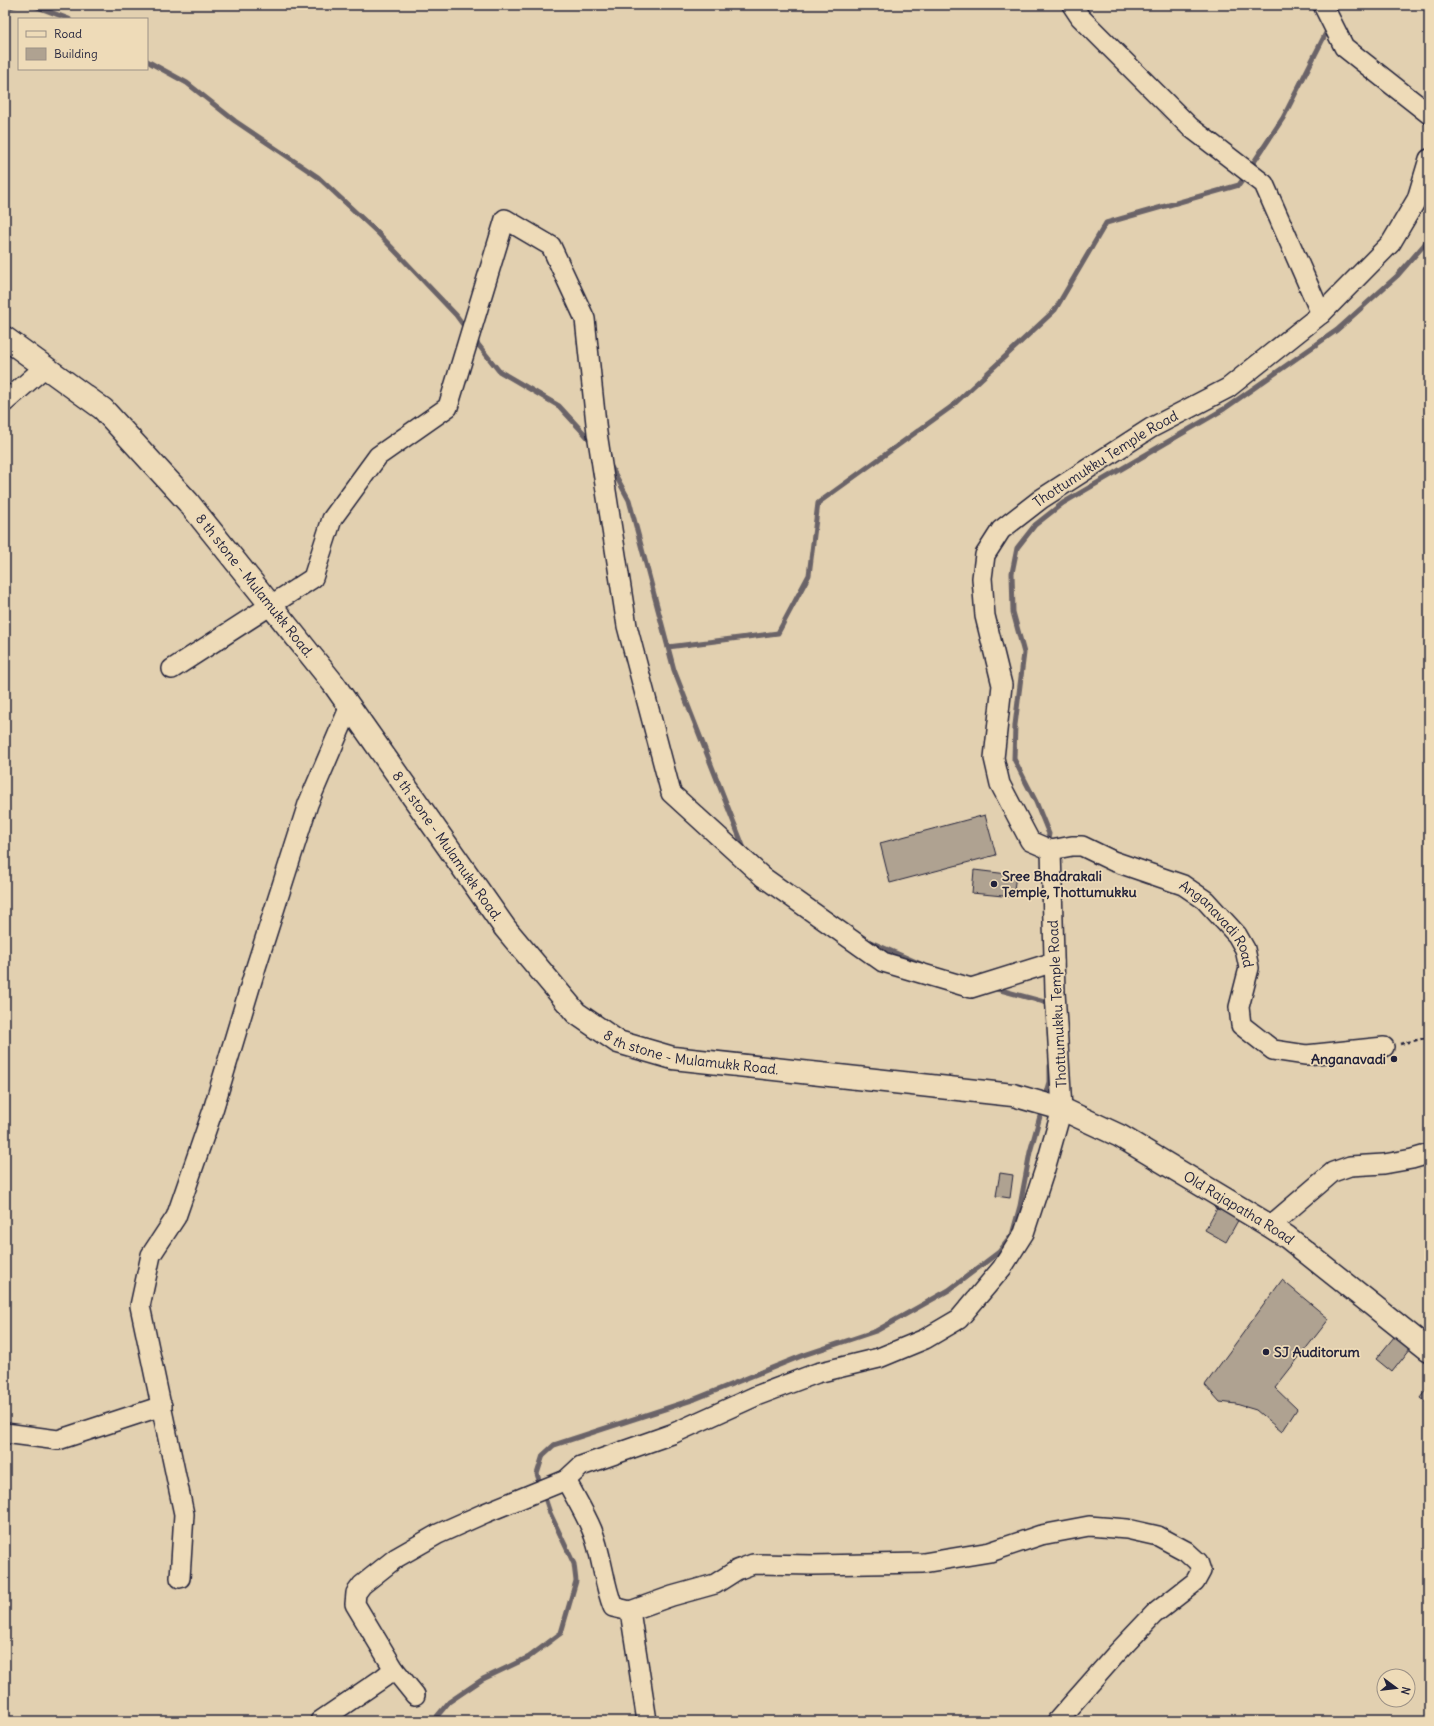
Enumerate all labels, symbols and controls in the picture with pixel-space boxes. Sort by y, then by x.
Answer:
legend [18,18,148,70]
text: Road [54,26,82,41]
text: Building [54,46,98,61]
street label: Thottumukku Temple Road [1029,407,1181,511]
street label: 8 th stone - Mulamukk Road. [192,510,318,661]
street label: 8 th stone - Mulamukk Road. [389,767,506,925]
place label: Sree Bhadrakali Temple, Thottumukku [1002,867,1137,901]
street label: Anganavadi Road [1176,876,1258,969]
marker: Sree Bhadrakali Temple, Thottumukku [989,879,999,889]
street label: Thottumukku Temple Road [1044,920,1070,1088]
street label: 8 th stone - Mulamukk Road. [600,1026,780,1078]
place label: Anganavadi [1311,1050,1386,1068]
marker: Anganavadi [1389,1054,1399,1064]
street label: Old Rajapatha Road [1180,1167,1298,1248]
place label: SJ Auditorum [1274,1343,1360,1361]
marker: SJ Auditorum [1261,1347,1271,1357]
north arrow [1376,1668,1416,1708]
text: N [1398,1685,1413,1696]

